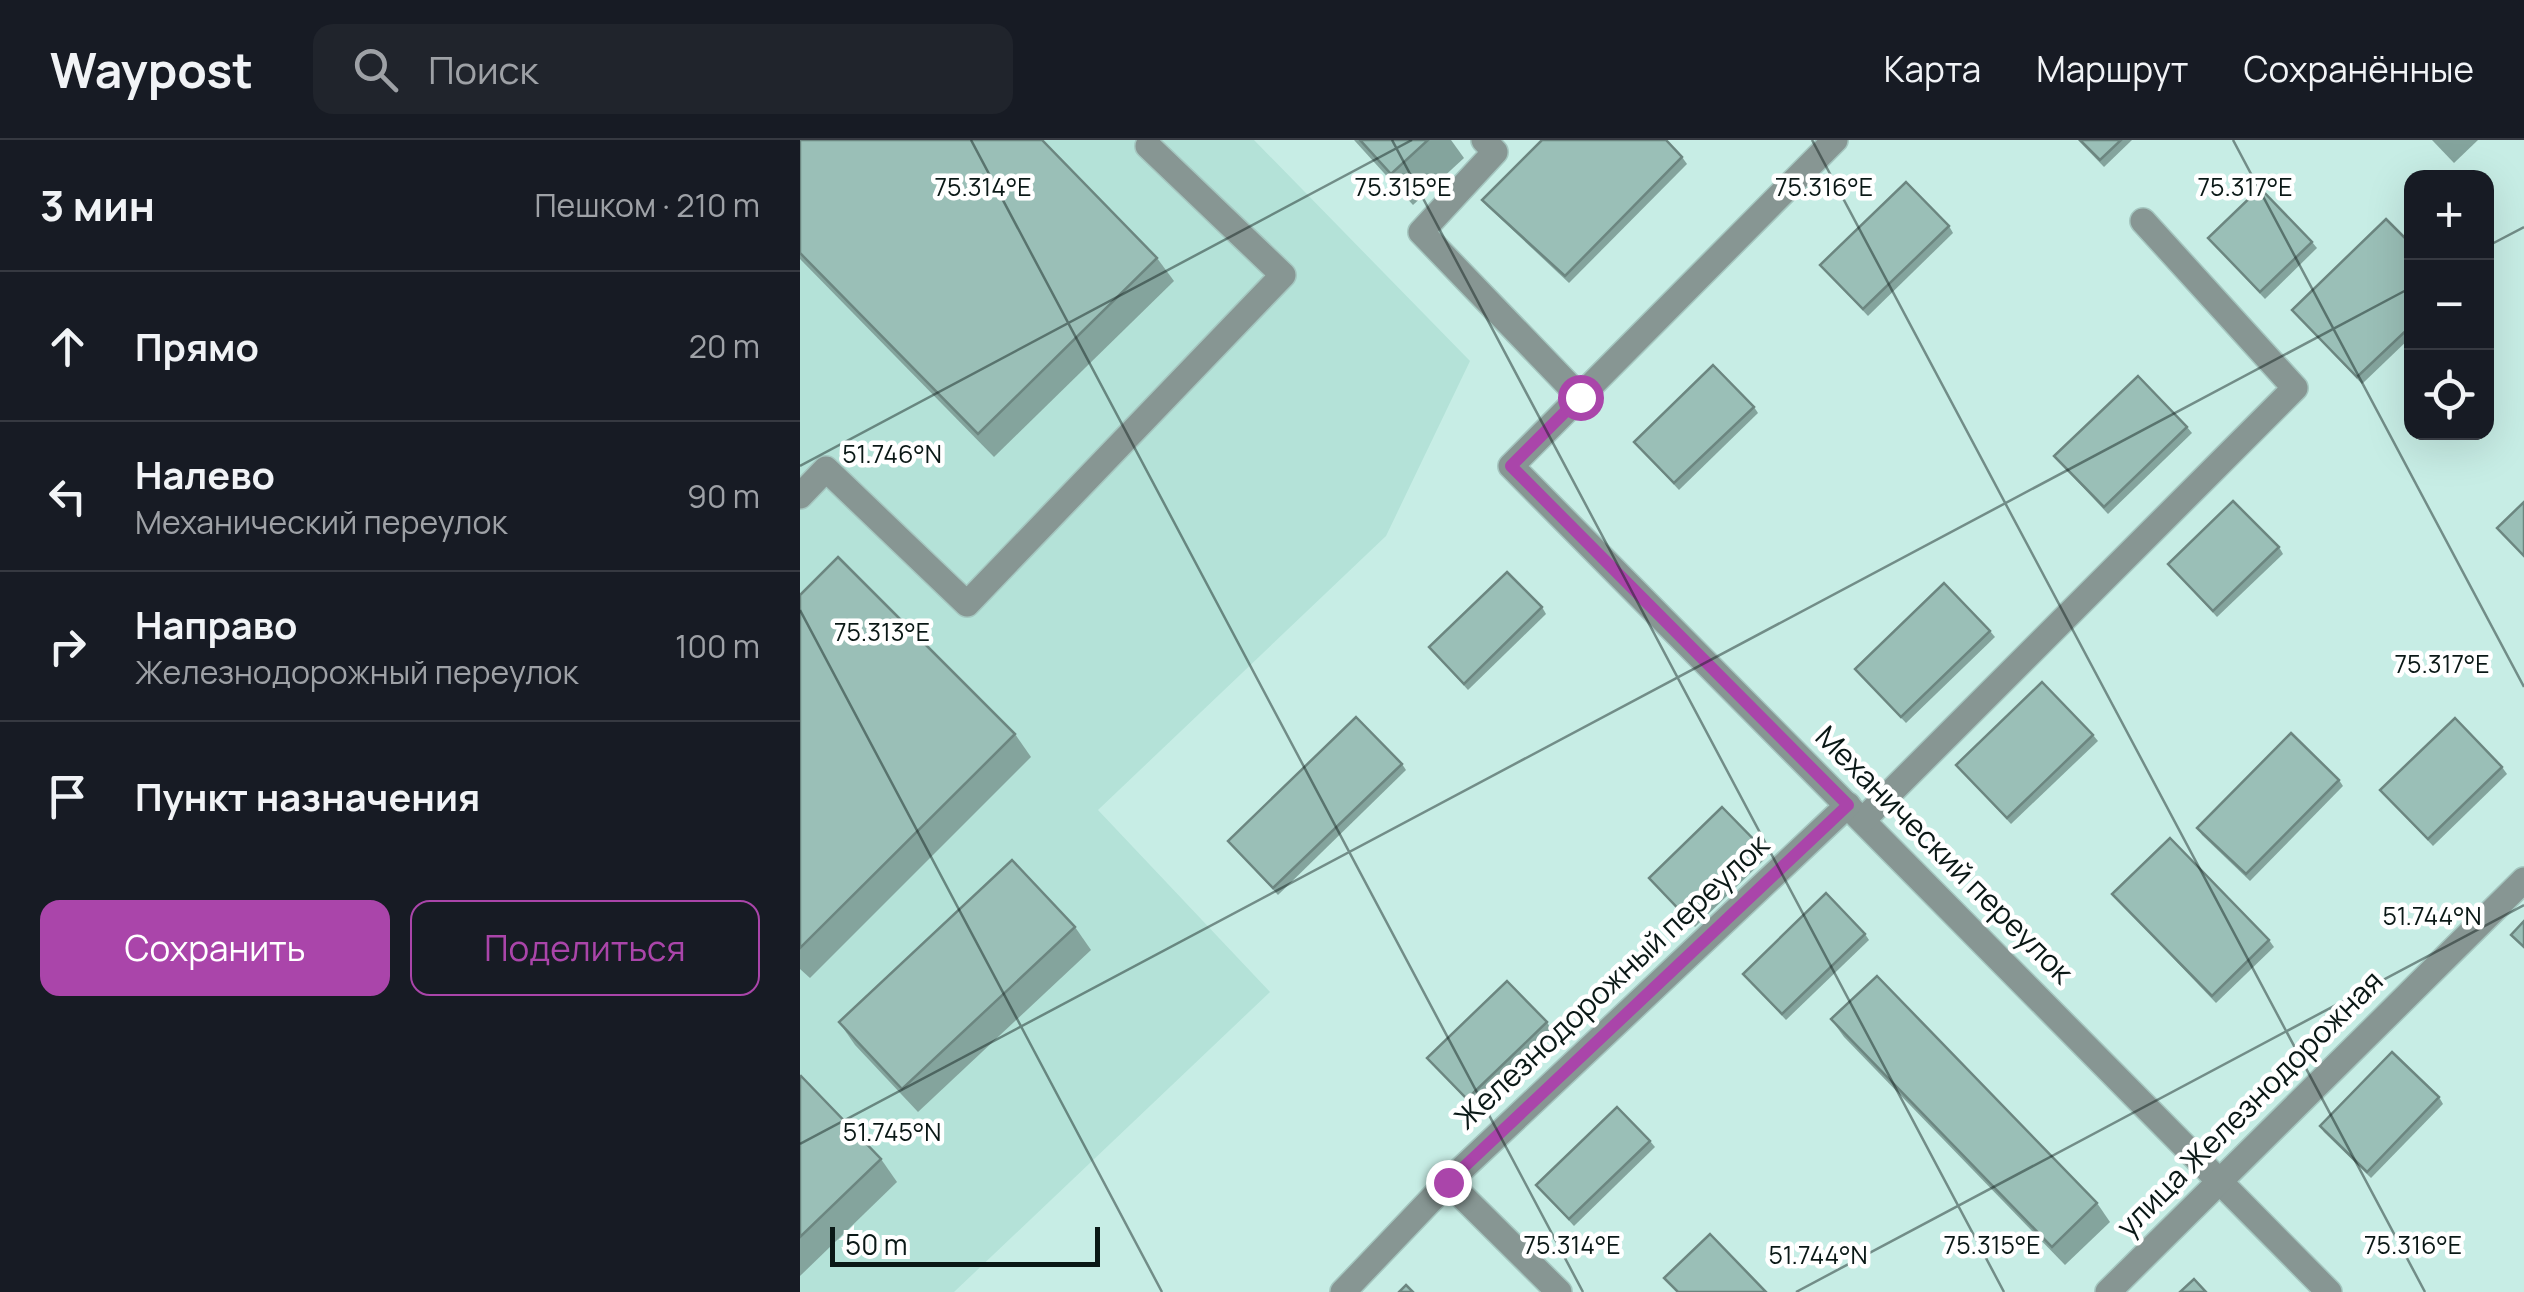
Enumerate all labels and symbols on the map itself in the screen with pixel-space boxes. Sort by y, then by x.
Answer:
text: 75.314°E [934,169,1032,204]
text: 75.315°E [1355,169,1451,204]
text: 75.316°E [1775,169,1873,204]
text: 75.317°E [2198,169,2292,204]
route start [1558,375,1604,421]
text: 51.746°N [842,436,942,471]
text: 75.313°E [834,614,930,649]
text: 75.317°E [2395,646,2489,681]
street label: Механический переулок [1807,716,2084,993]
street label: Железнодорожный переулок [1445,823,1778,1138]
text: 51.744°N [2382,898,2482,933]
street label: улица Железнодорожная [2107,961,2391,1245]
text: 51.745°N [843,1114,941,1149]
route end [1426,1160,1472,1206]
scale bar [830,1222,1100,1266]
text: 75.314°E [1523,1227,1621,1262]
text: 75.315°E [1944,1227,2040,1262]
text: 75.316°E [2364,1227,2462,1262]
text: 51.744°N [1768,1237,1868,1272]

